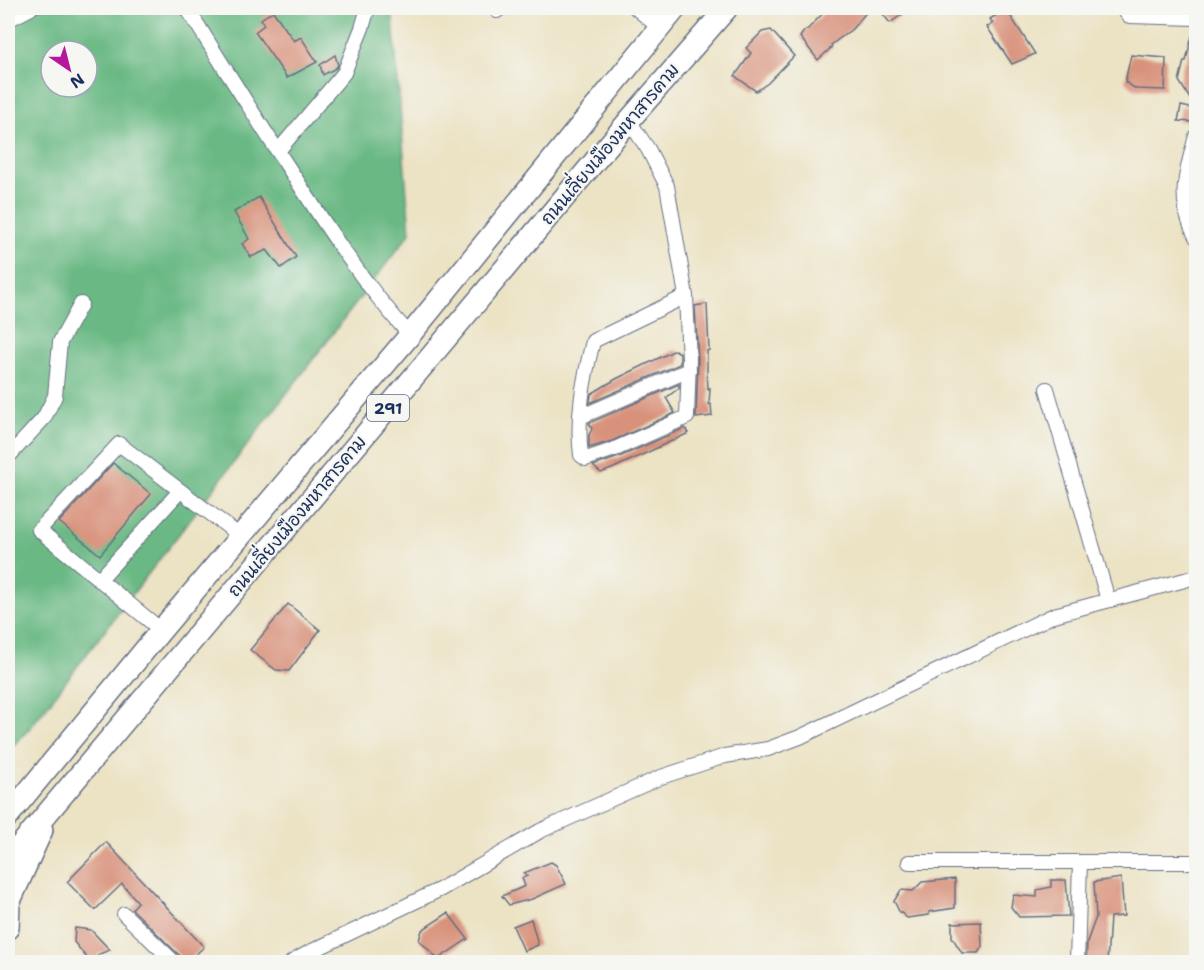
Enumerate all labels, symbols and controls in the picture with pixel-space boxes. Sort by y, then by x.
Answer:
north arrow [39,39,99,99]
street label: ถนนเลี่ยงเมืองมหาสารคาม [531,54,685,230]
text: N [66,69,89,93]
road number: 291 [367,395,409,421]
street label: ถนนเลี่ยงเมืองมหาสารคาม [218,426,372,602]

